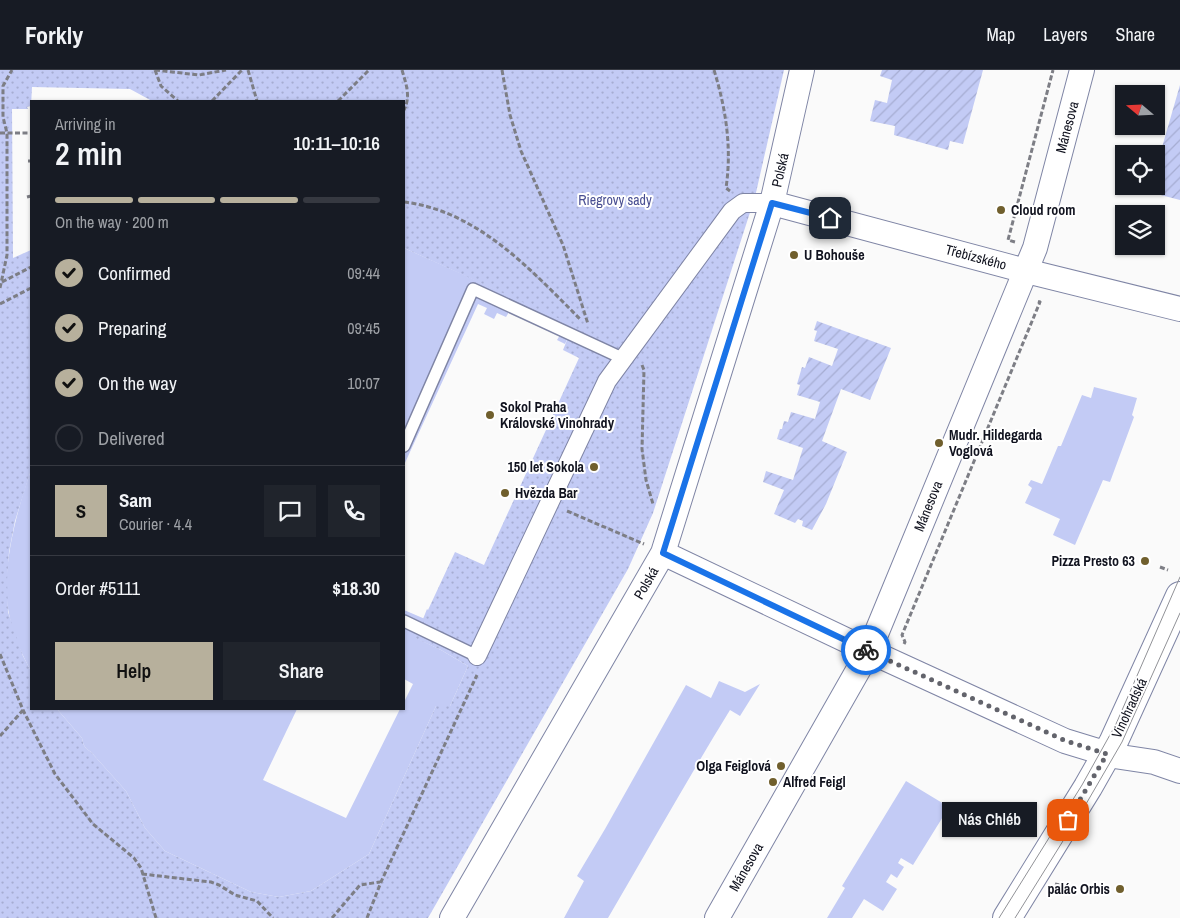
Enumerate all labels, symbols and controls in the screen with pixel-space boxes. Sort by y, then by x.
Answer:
text: Forkly [25,19,83,51]
text: Map [987,22,1015,47]
text: Layers [1043,22,1088,47]
text: Share [1116,22,1155,47]
north arrow [1115,85,1165,135]
map controls [1115,85,1165,255]
street label: Mánesova [1051,99,1083,155]
text: Arriving in [55,113,116,135]
text: 10:11–10:16 [293,130,380,156]
text: 2 min [55,132,123,175]
button: locate [1115,145,1165,195]
street label: Polská [767,151,793,189]
park label: Riegrovy sady [578,191,652,209]
pin [809,197,851,239]
place label: Cloud room [1011,201,1075,219]
icon: home [816,204,844,232]
marker: Cloud room [995,204,1007,216]
button: layers [1115,205,1165,255]
text: On the way · 200 m [55,211,169,233]
street label: Třebízského [943,240,1009,274]
place label: U Bohouše [804,246,865,264]
marker: U Bohouše [788,249,800,261]
icon: check [55,259,83,287]
text: Confirmed [98,260,171,286]
text: 09:44 [347,262,380,284]
icon: check [55,314,83,342]
text: Preparing [98,315,166,341]
text: 09:45 [347,317,380,339]
icon: check [55,369,83,397]
text: On the way [98,370,177,396]
text: 10:07 [347,372,380,394]
place label: Sokol Praha Královské Vinohrady [500,398,615,432]
marker: Sokol Praha Královské Vinohrady [484,409,496,421]
text: Delivered [98,425,165,451]
place label: Mudr. Hildegarda Voglová [949,426,1043,460]
marker: Mudr. Hildegarda Voglová [933,437,945,449]
place label: 150 let Sokola [507,458,585,476]
marker: 150 let Sokola [588,461,600,473]
street label: Mánesova [910,478,946,534]
place label: Hvězda Bar [515,484,578,502]
button: chat [264,485,316,537]
button: phone [328,485,380,537]
text: Sam [119,487,152,513]
marker: Hvězda Bar [499,487,511,499]
text: S [76,498,86,524]
text: Courier · 4.4 [119,513,192,535]
place label: Pizza Presto 63 [1051,552,1135,570]
marker: Pizza Presto 63 [1139,555,1151,567]
street label: Polská [630,563,663,602]
text: Order #5111 [55,575,140,601]
text: $18.30 [332,575,380,601]
courier [841,625,891,675]
icon: bike [852,636,880,664]
button: Help [55,642,213,700]
button: Share [223,642,380,700]
street label: Vinohradská [1107,675,1151,741]
place label: Olga Feiglová [696,757,772,775]
marker: Olga Feiglová [775,760,787,772]
place label: Alfred Feigl [783,773,846,791]
marker: Alfred Feigl [767,776,779,788]
pin [1047,799,1089,841]
callout: Nás Chléb [943,802,1038,838]
icon: bag [1054,806,1082,834]
text: Nás Chléb [958,808,1021,830]
street label: Mánesova [725,839,767,894]
place label: palác Orbis [1047,880,1110,898]
marker: palác Orbis [1114,883,1126,895]

